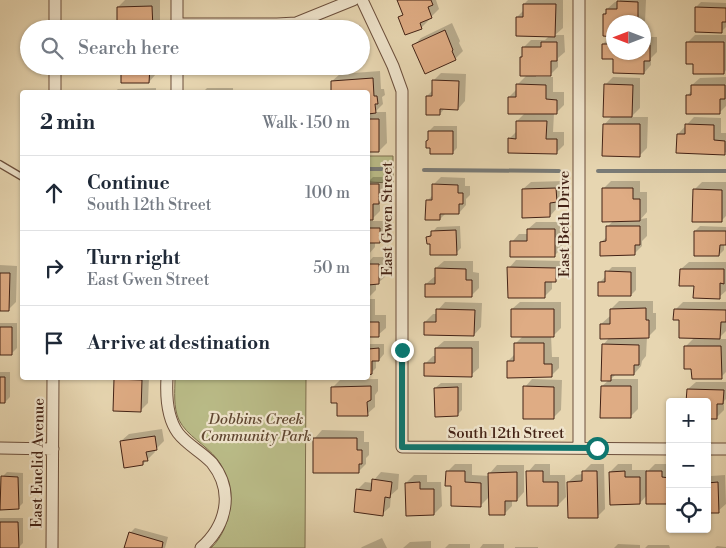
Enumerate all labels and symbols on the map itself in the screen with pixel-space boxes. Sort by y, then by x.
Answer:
north arrow [606,15,651,60]
street label: East Gwen Street [378,161,397,276]
street label: East Beth Drive [555,171,574,277]
route end [391,339,414,362]
street label: East Euclid Avenue [27,398,49,528]
park label: Dobbins Creek Community Park [201,410,312,446]
street label: South 12th Street [448,424,565,443]
route start [586,437,609,460]

